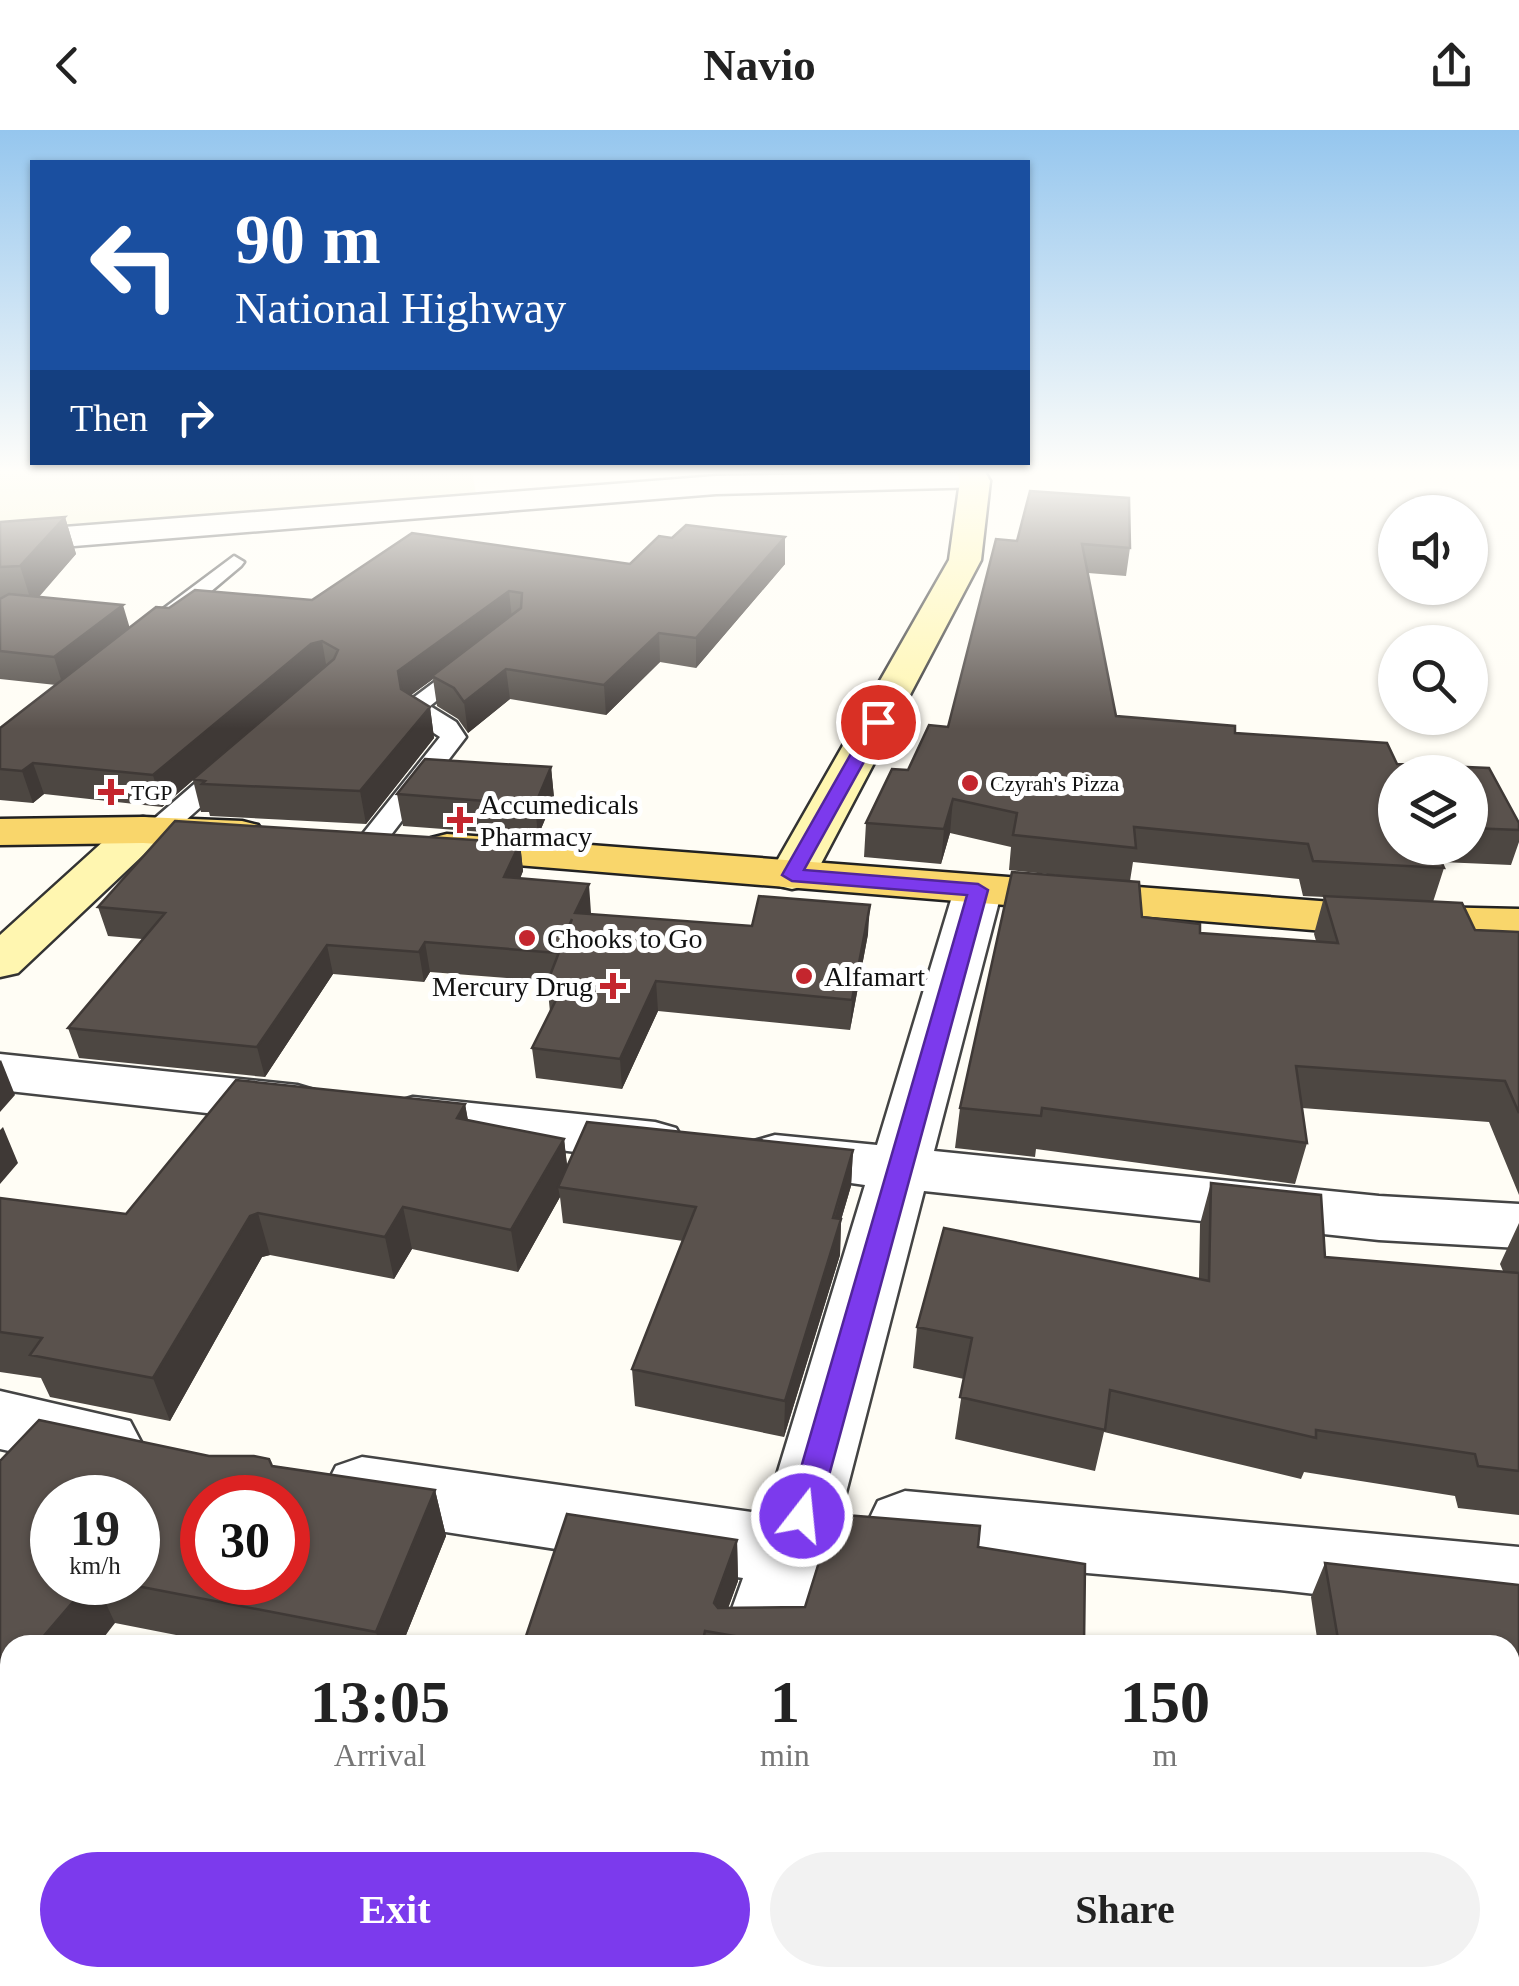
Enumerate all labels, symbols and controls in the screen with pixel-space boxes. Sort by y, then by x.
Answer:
icon: back [40,38,95,93]
icon: share [1424,38,1479,93]
text: Navio [703,40,816,90]
icon: left [70,200,200,330]
text: 90 m [235,201,381,278]
text: National Highway [235,283,566,333]
icon: right [168,390,223,445]
text: Then [70,397,148,439]
map controls [1378,495,1488,865]
button: sound [1378,495,1488,605]
button: search [1378,625,1488,735]
pin [836,680,921,765]
icon: arrive [851,695,906,750]
button: layers [1378,755,1488,865]
place label: Czyrah's Pizza [990,771,1119,796]
marker: Czyrah's Pizza [959,772,981,794]
place label: TGP [131,780,173,805]
marker: TGP [100,781,122,803]
place label: Accumedicals Pharmacy [480,789,639,852]
marker: Accumedicals Pharmacy [449,809,471,831]
place label: Chooks to Go [547,923,703,954]
marker: Chooks to Go [516,927,538,949]
place label: Alfamart [824,961,925,992]
marker: Alfamart [793,965,815,987]
place label: Mercury Drug [432,971,593,1002]
marker: Mercury Drug [602,975,624,997]
position arrow [750,1464,854,1568]
speed limit sign: 30 [180,1475,310,1605]
text: 19 [70,1500,120,1556]
text: km/h [69,1552,121,1579]
text: 13:05 [310,1669,450,1735]
text: 1 [770,1669,800,1735]
text: 150 [1120,1669,1210,1735]
text: Arrival [334,1737,426,1773]
text: min [760,1737,810,1773]
text: m [1152,1737,1177,1773]
button: Exit [40,1852,750,1967]
button: Share [770,1852,1480,1967]

